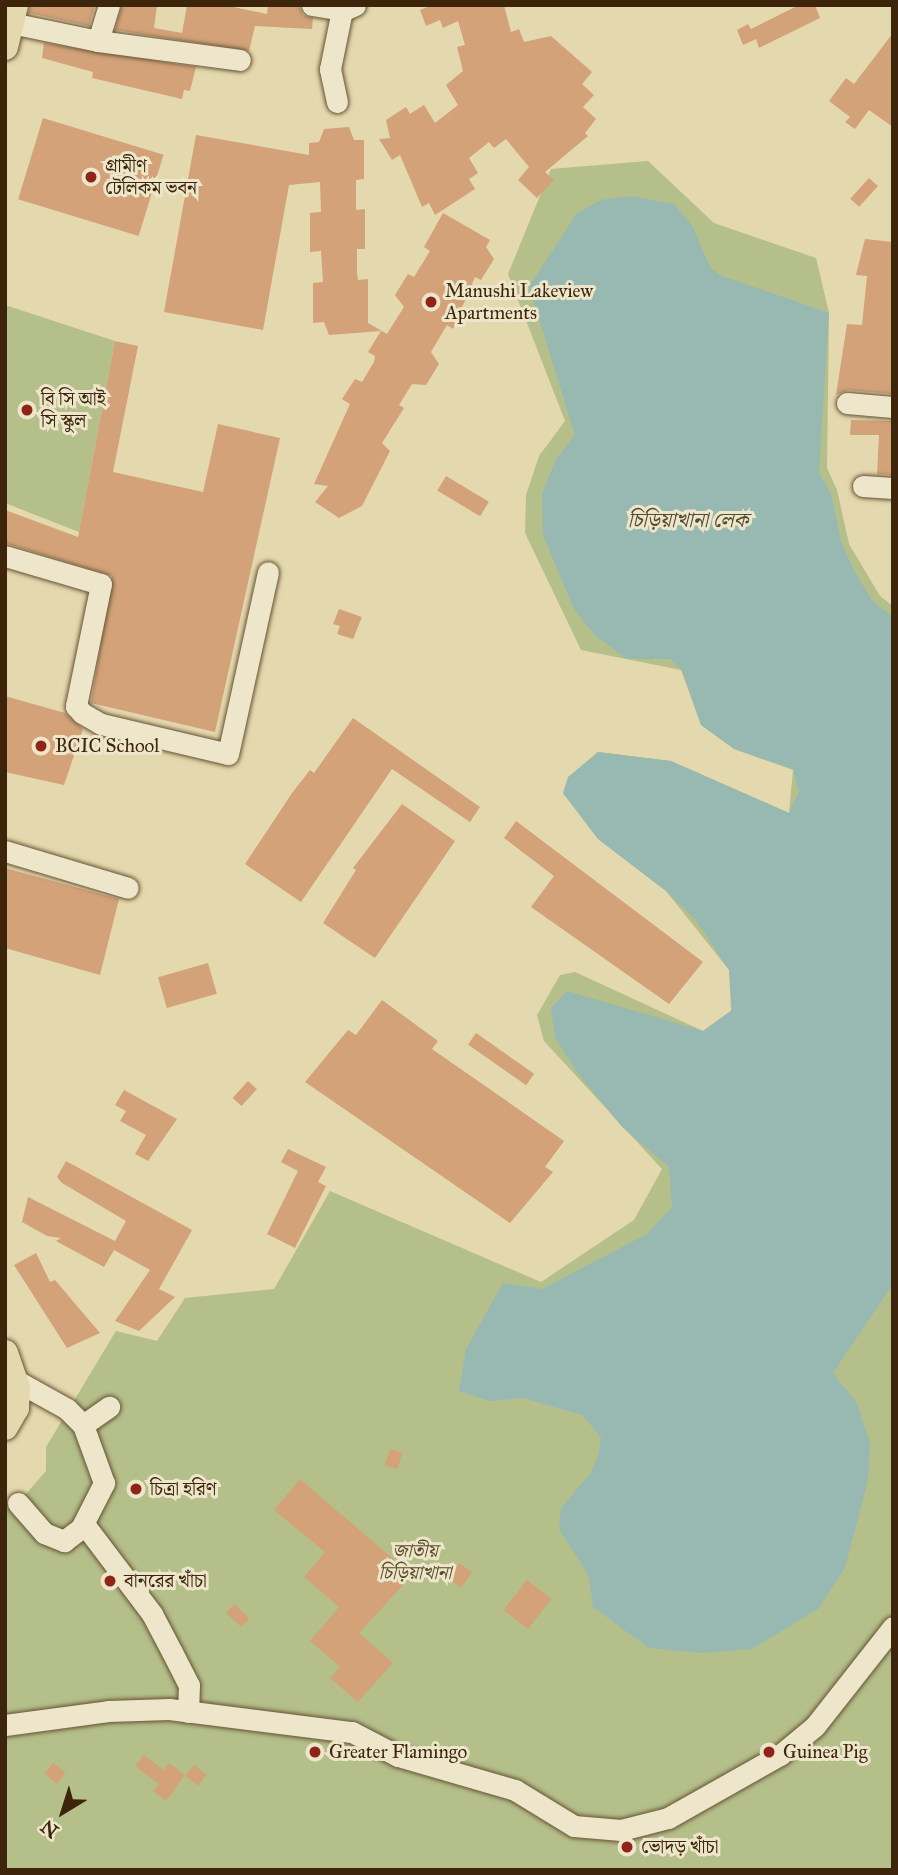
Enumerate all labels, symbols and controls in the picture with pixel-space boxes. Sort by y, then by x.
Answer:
place label: গ্রামীণ টেলিকম ভবন [105,155,197,199]
marker: গ্রামীণ টেলিকম ভবন [83,169,99,185]
place label: Manushi Lakeview Apartments [445,280,593,324]
marker: Manushi Lakeview Apartments [423,294,439,310]
place label: বি সি আই সি স্কুল [41,388,106,432]
marker: বি সি আই সি স্কুল [19,402,35,418]
water label: চিড়িয়াখানা লেক [628,507,748,533]
place label: BCIC School [55,735,159,757]
marker: BCIC School [33,738,49,754]
place label: চিত্রা হরিণ [150,1478,216,1500]
marker: চিত্রা হরিণ [128,1481,144,1497]
park label: জাতীয় চিড়িয়াখানা [379,1540,451,1584]
place label: বানরের খাঁচা [124,1570,207,1592]
marker: বানরের খাঁচা [102,1573,118,1589]
place label: Greater Flamingo [329,1741,467,1763]
place label: Guinea Pig [783,1741,867,1763]
marker: Greater Flamingo [307,1744,323,1760]
marker: Guinea Pig [761,1744,777,1760]
north arrow [28,1777,98,1847]
text: N [36,1815,63,1843]
place label: ভোদড় খাঁচা [641,1836,718,1858]
marker: ভোদড় খাঁচা [619,1839,635,1855]

